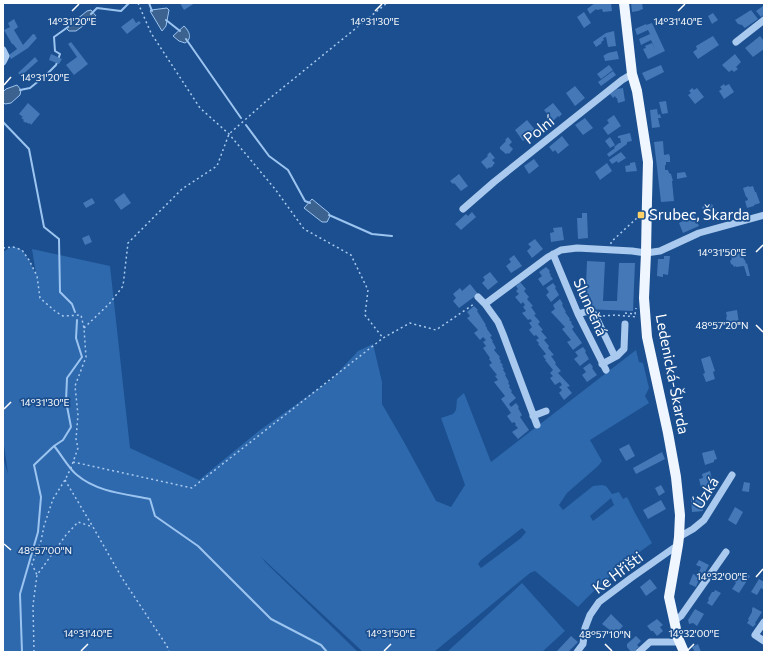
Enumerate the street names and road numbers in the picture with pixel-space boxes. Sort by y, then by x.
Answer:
street label: Polní [519,111,558,147]
street label: Slunečná [570,275,612,338]
street label: Ledenická-Škarda [652,312,694,436]
street label: Úzká [688,473,722,512]
street label: Ke Hřišti [589,547,646,597]

